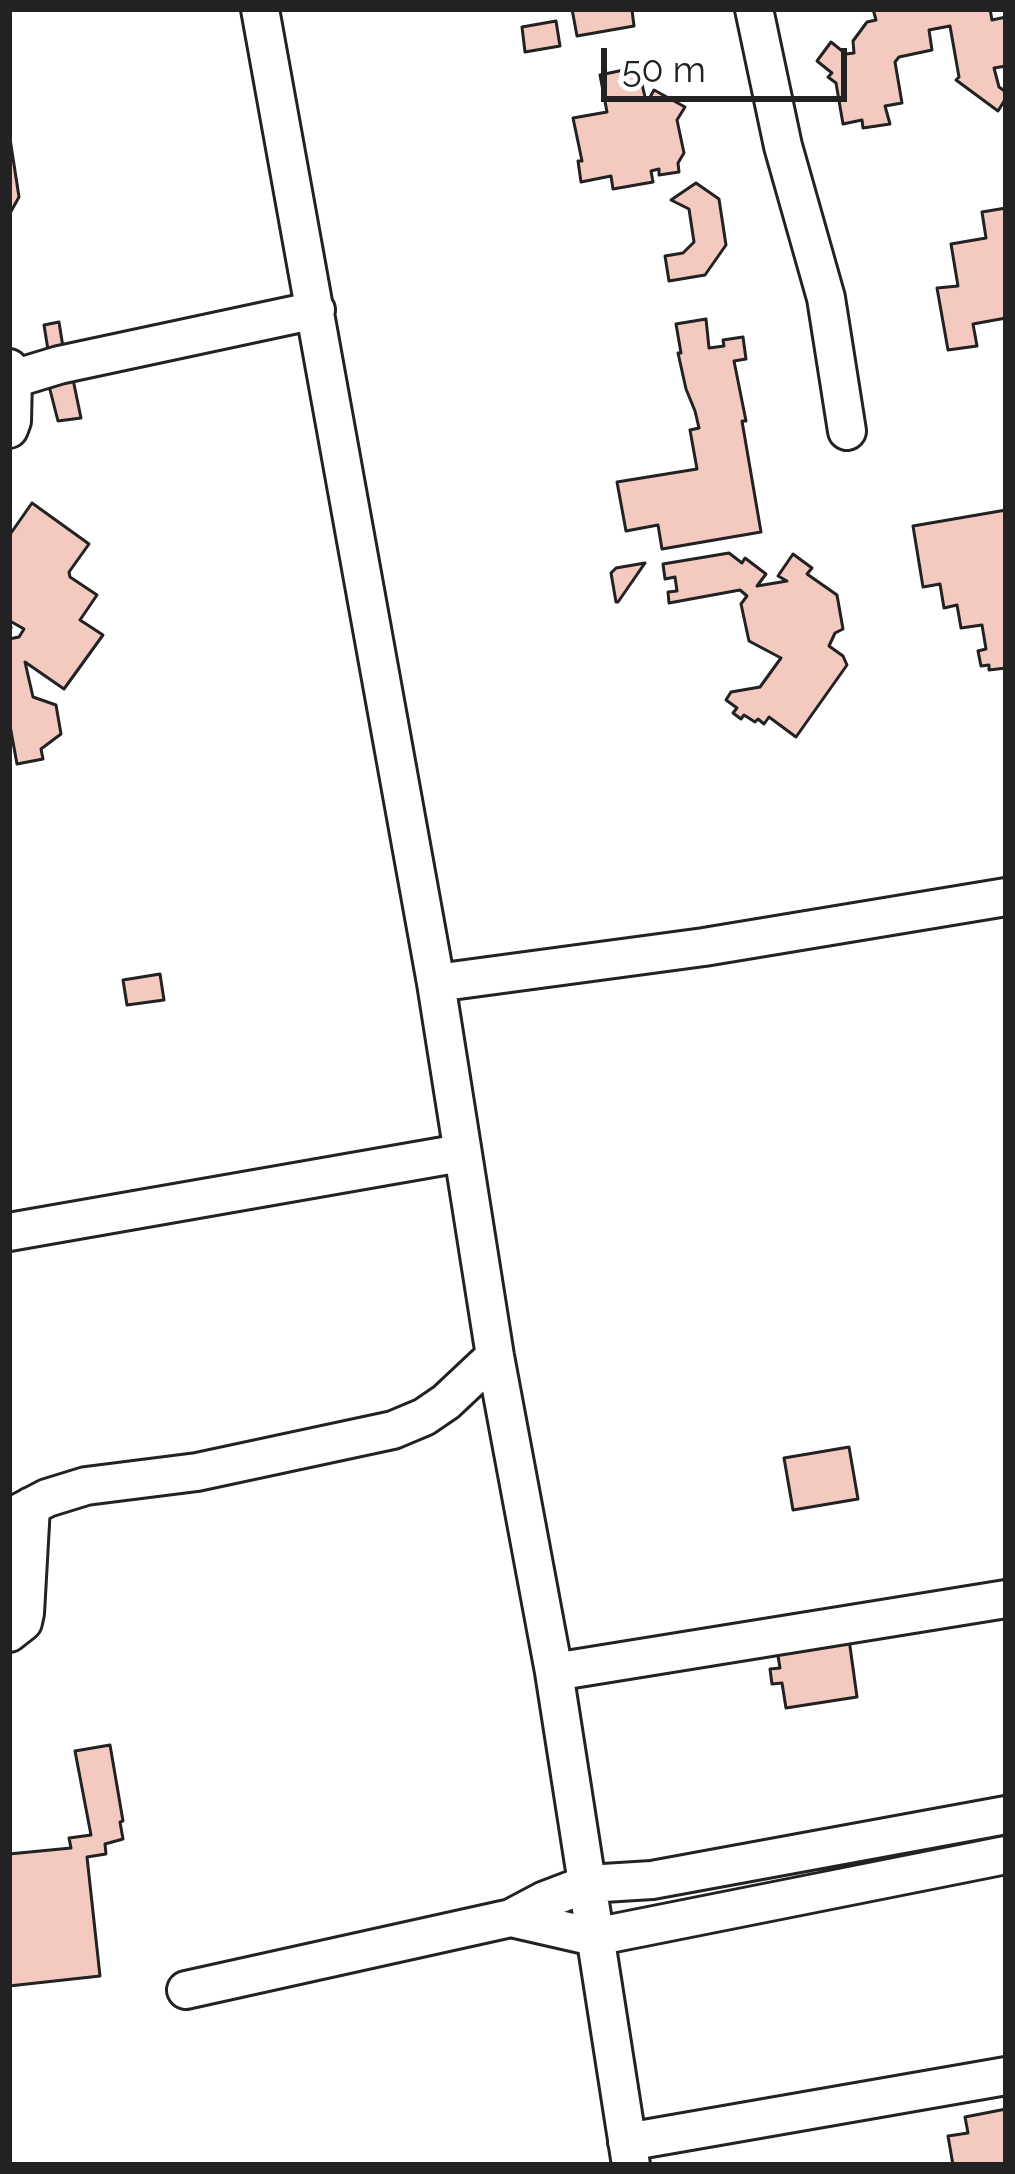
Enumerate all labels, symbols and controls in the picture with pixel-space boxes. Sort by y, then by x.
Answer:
scale bar [607,24,853,98]
text: 50 m [622,48,706,90]

